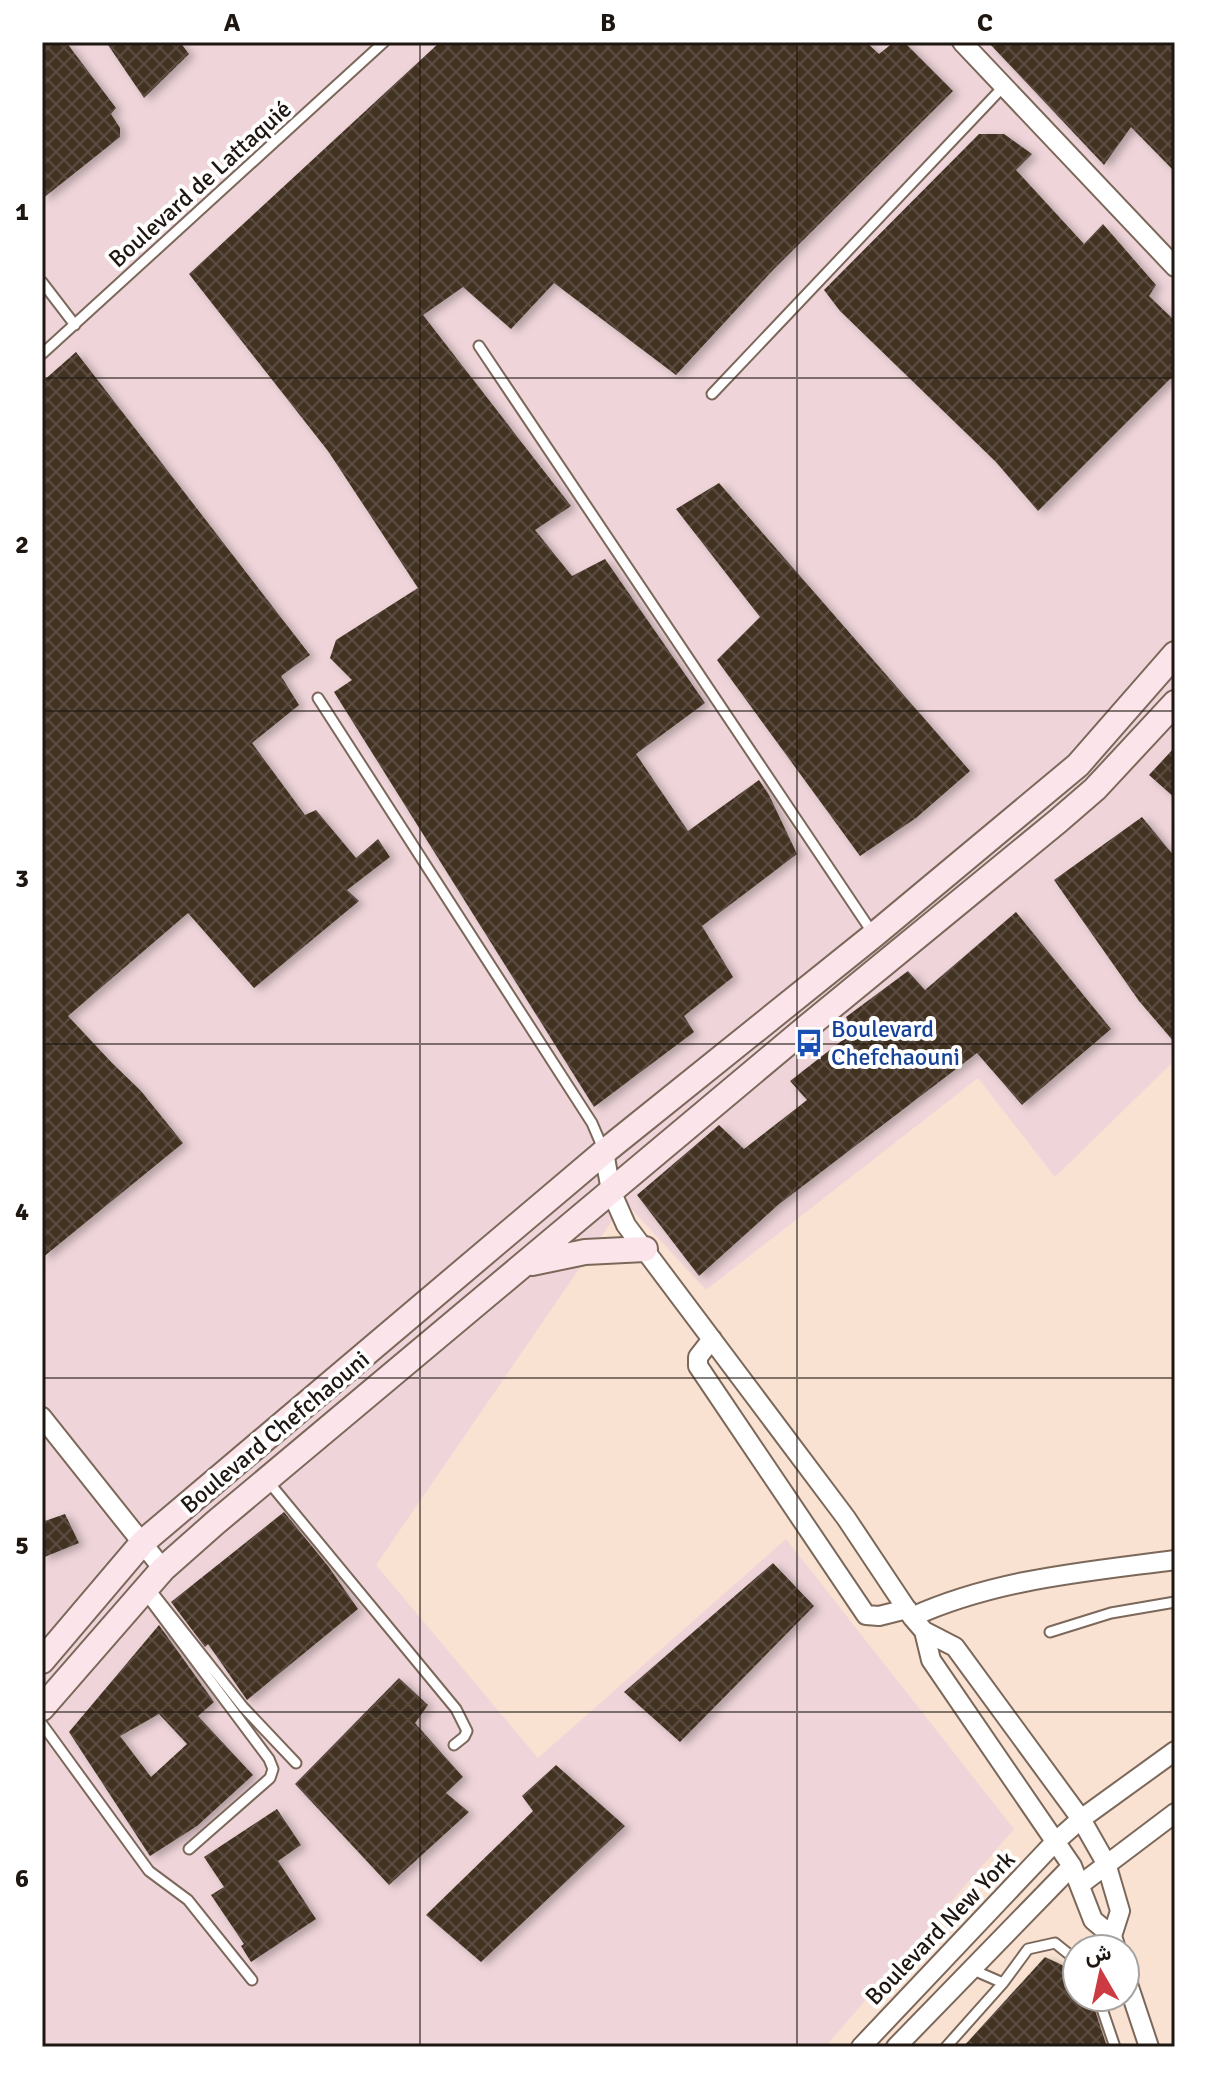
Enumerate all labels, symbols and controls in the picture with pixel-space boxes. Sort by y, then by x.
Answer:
text: A [224,7,241,39]
text: B [600,7,616,39]
text: C [977,7,993,39]
street label: Boulevard de Lattaquié [102,94,298,274]
text: 1 [15,196,29,228]
text: 2 [15,529,29,561]
text: 3 [15,863,29,895]
place label: Boulevard Chefchaouni [831,1014,960,1072]
bus stop icon: Boulevard Chefchaouni [794,1028,824,1058]
text: 4 [15,1196,29,1228]
street label: Boulevard Chefchaouni [174,1344,376,1520]
text: 5 [15,1530,29,1562]
street label: Boulevard New York [859,1845,1021,2011]
text: 6 [15,1863,29,1895]
north arrow [1061,1933,1141,2013]
text: ش [1083,1938,1113,1969]

